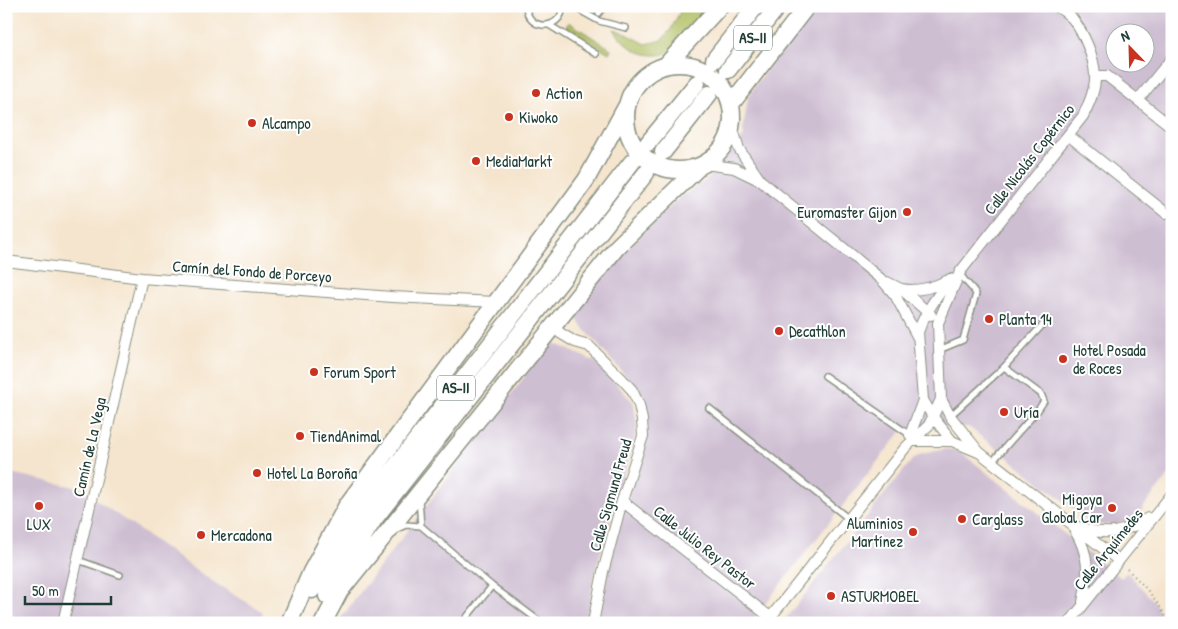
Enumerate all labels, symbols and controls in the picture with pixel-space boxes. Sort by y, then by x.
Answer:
north arrow [1106,22,1156,72]
text: N [1118,25,1132,46]
road number: AS-II [734,26,772,50]
place label: Action [546,82,583,104]
marker: Action [530,87,542,99]
street label: Calle Nicolás Copérnico [979,99,1080,219]
place label: Kiwoko [519,106,558,128]
marker: Kiwoko [503,111,515,123]
place label: Alcampo [262,112,311,134]
marker: Alcampo [246,117,258,129]
place label: MediaMarkt [486,150,553,172]
marker: MediaMarkt [470,155,482,167]
place label: Euromaster Gijon [797,201,897,223]
marker: Euromaster Gijon [901,206,913,218]
street label: Camín del Fondo de Porceyo [172,254,333,288]
place label: Planta 14 [999,308,1052,330]
marker: Planta 14 [983,313,995,325]
place label: Decathlon [789,320,846,342]
marker: Decathlon [773,325,785,337]
place label: Hotel Posada de Roces [1073,339,1146,379]
marker: Hotel Posada de Roces [1057,353,1069,365]
place label: Forum Sport [323,361,396,383]
marker: Forum Sport [308,366,320,378]
road number: AS-II [437,376,475,400]
street label: Camín de La Vega [67,395,111,499]
place label: Uría [1014,401,1039,423]
marker: Uría [998,406,1010,418]
place label: TiendAnimal [310,425,382,447]
marker: TiendAnimal [294,430,306,442]
street label: Calle Sigmund Freud [583,436,637,554]
place label: Hotel La Boroña [267,462,357,484]
marker: Hotel La Boroña [251,467,263,479]
place label: Migoya Global Car [1042,488,1102,528]
marker: LUX [33,500,45,512]
street label: Calle Julio Rey Pastor [649,500,761,594]
marker: Migoya Global Car [1106,502,1118,514]
street label: Calle Arquímedes [1068,503,1148,595]
place label: Carglass [972,508,1023,530]
place label: Aluminios Martínez [847,512,903,552]
place label: LUX [27,513,52,535]
marker: Carglass [956,513,968,525]
place label: Mercadona [211,524,272,546]
marker: Aluminios Martínez [907,526,919,538]
marker: Mercadona [195,529,207,541]
scale bar [25,574,111,606]
text: 50 m [32,580,59,601]
place label: ASTURMOBEL [841,585,919,607]
marker: ASTURMOBEL [825,590,837,602]

